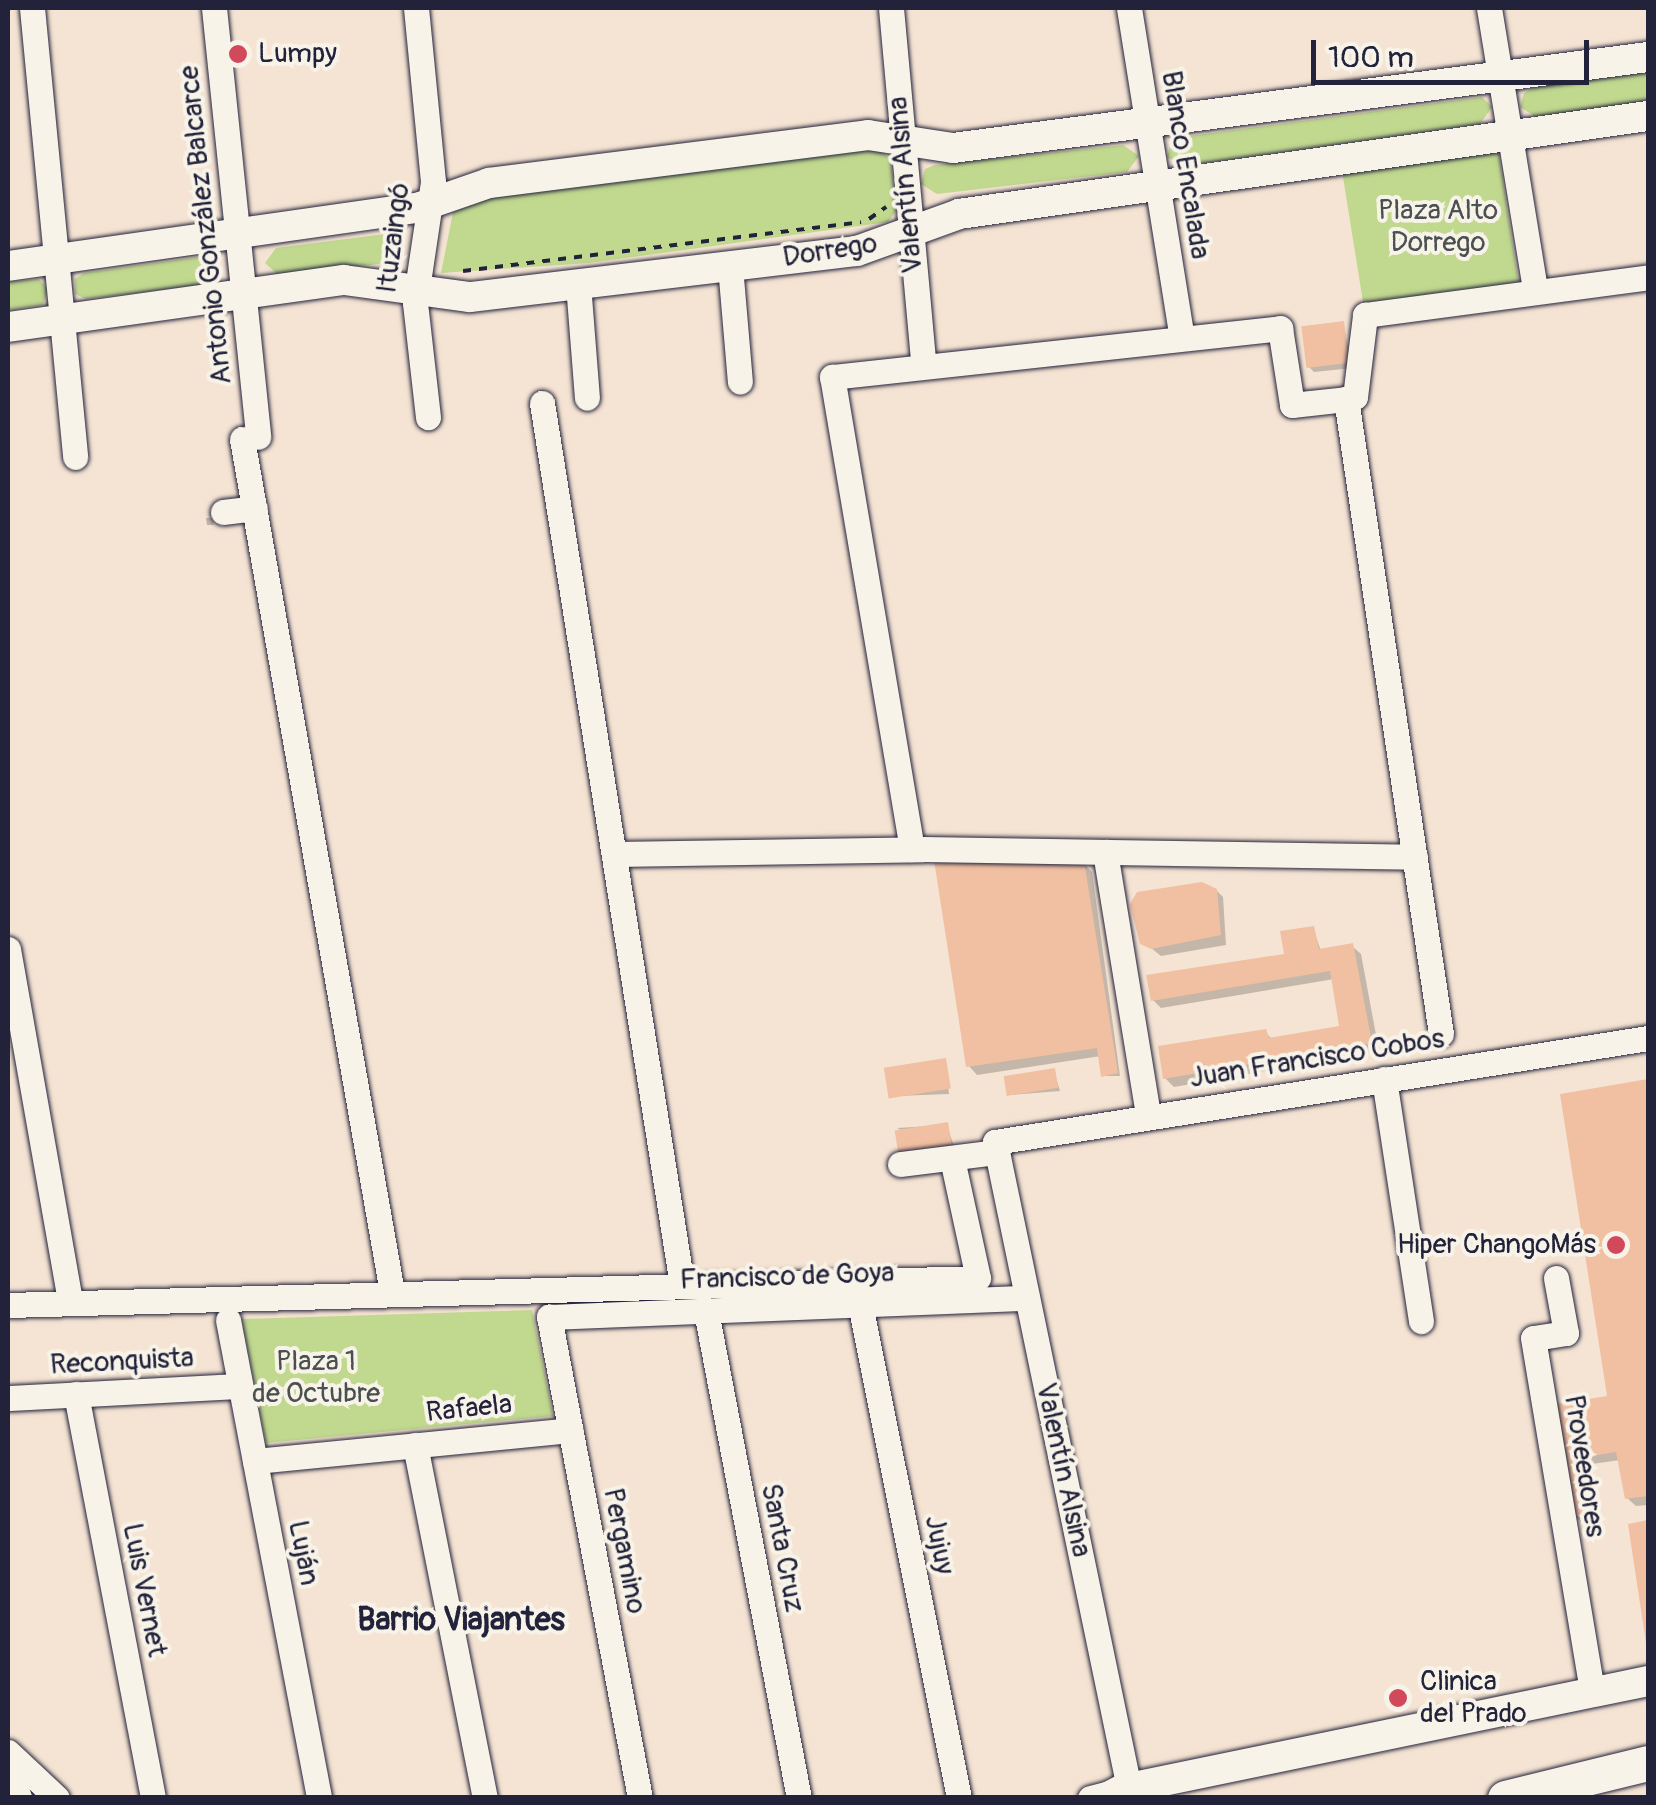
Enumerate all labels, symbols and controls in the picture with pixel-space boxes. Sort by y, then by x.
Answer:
scale bar [1316,20,1594,82]
place label: Lumpy [258,37,337,71]
text: 100 m [1328,39,1414,76]
marker: Lumpy [227,43,249,65]
street label: Antonio González Balcarce [173,64,239,386]
street label: Blanco Encalada [1154,69,1216,261]
street label: Valentín Alsina [882,95,930,275]
street label: Ituzaingó [371,181,417,295]
park label: Plaza Alto Dorrego [1378,194,1498,260]
street label: Dorrego [780,227,880,275]
street label: Juan Francisco Cobos [1187,1022,1447,1096]
place label: Hiper ChangoMás [1397,1228,1596,1262]
marker: Hiper ChangoMás [1605,1234,1627,1256]
street label: Francisco de Goya [679,1256,895,1298]
street label: Reconquista [49,1341,195,1383]
park label: Plaza 1 de Octubre [252,1345,380,1411]
street label: Valentín Alsina [1028,1380,1098,1560]
street label: Rafaela [424,1388,514,1430]
street label: Proveedores [1556,1392,1612,1540]
street label: Santa Cruz [753,1481,811,1615]
street label: Pergamino [595,1485,653,1617]
street label: Jujuy [917,1513,961,1577]
street label: Luján [280,1518,326,1588]
street label: Luis Vernet [115,1521,173,1659]
district label: Barrio Viajantes [357,1601,565,1639]
place label: Clinica del Prado [1420,1665,1527,1731]
marker: Clinica del Prado [1385,1685,1411,1711]

